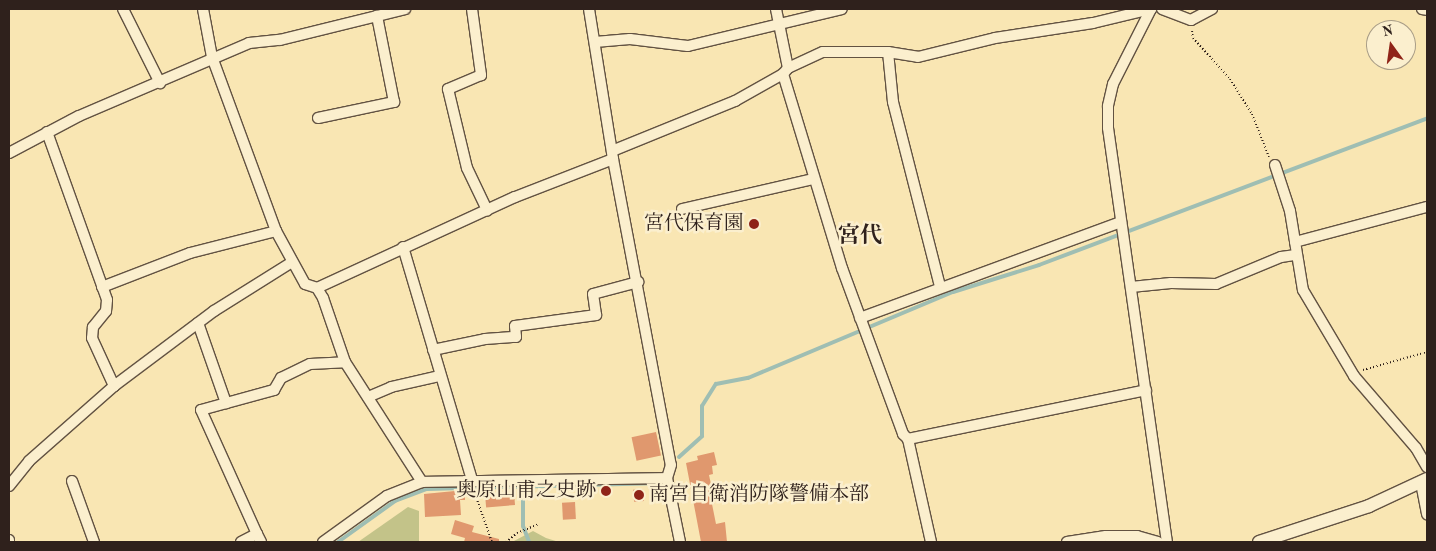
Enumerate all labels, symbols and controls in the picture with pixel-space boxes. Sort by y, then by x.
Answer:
north arrow [1366,20,1416,70]
text: N [1381,23,1394,40]
place label: 宮代保育園 [644,212,744,236]
marker: 宮代保育園 [748,218,760,230]
district label: 宮代 [838,224,882,250]
place label: 奥原山甫之史跡 [456,479,596,503]
place label: 南宮自衛消防隊警備本部 [649,483,869,507]
marker: 奥原山甫之史跡 [600,485,612,497]
marker: 南宮自衛消防隊警備本部 [633,489,645,501]

